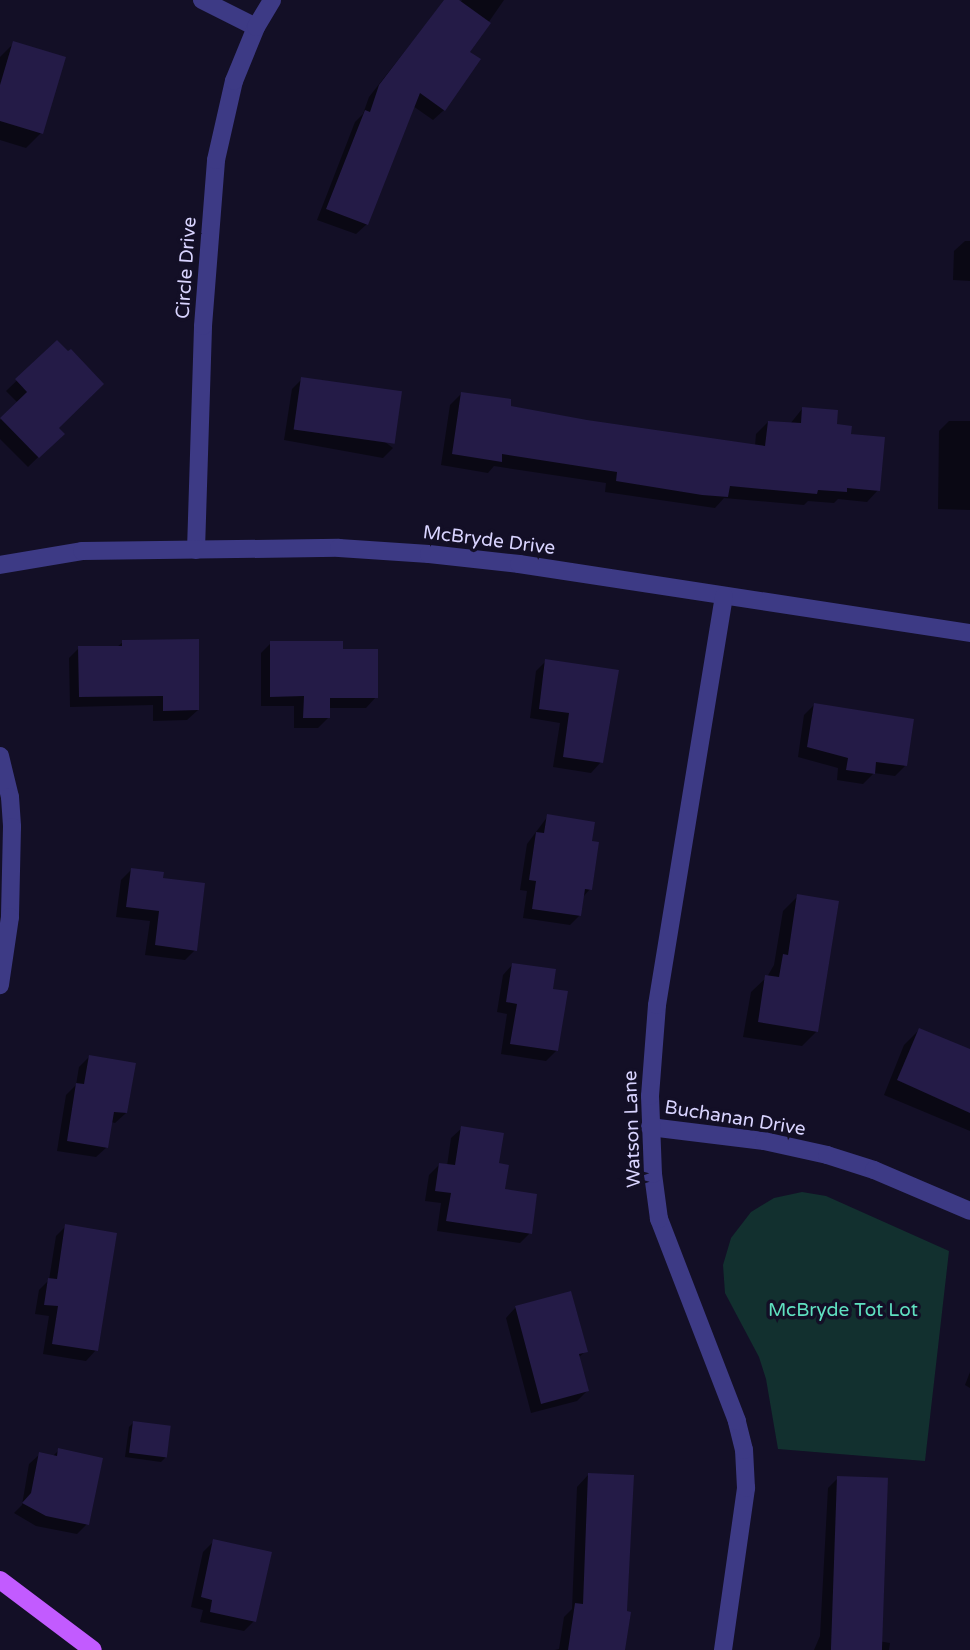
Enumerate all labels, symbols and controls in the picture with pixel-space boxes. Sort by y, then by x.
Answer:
street label: Circle Drive [172,216,202,320]
street label: McBryde Drive [422,522,556,560]
street label: Watson Lane [620,1070,646,1188]
street label: Buchanan Drive [663,1097,807,1141]
park label: McBryde Tot Lot [768,1300,918,1322]

